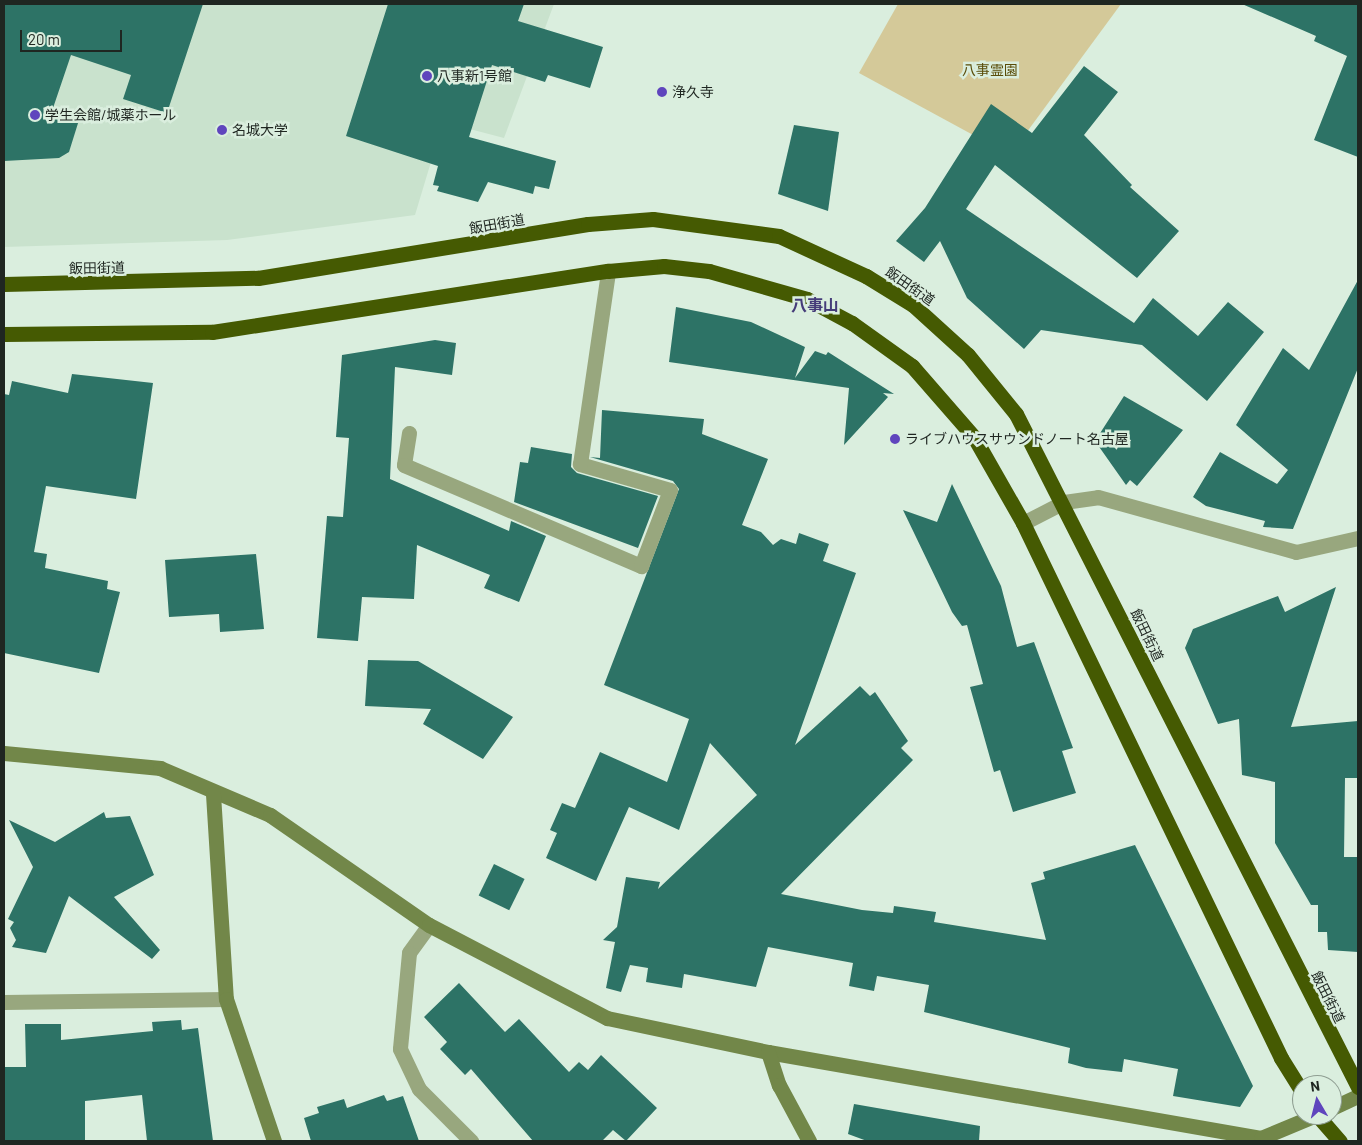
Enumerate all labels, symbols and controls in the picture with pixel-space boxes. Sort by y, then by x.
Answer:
scale bar [22,20,125,52]
text: 20 m [28,30,60,48]
park label: 八事霊園 [962,62,1018,78]
place label: 八事新1号館 [437,68,512,84]
marker: 八事新1号館 [421,70,433,82]
place label: 浄久寺 [672,84,714,100]
marker: 浄久寺 [656,86,668,98]
place label: 学生会館/城薬ホール [45,107,177,123]
marker: 学生会館/城薬ホール [29,109,41,121]
place label: 名城大学 [232,122,288,138]
marker: 名城大学 [216,124,228,136]
street label: 飯田街道 [468,211,526,237]
street label: 飯田街道 [69,259,125,277]
street label: 飯田街道 [882,263,938,309]
district label: 八事山 [791,295,839,315]
place label: ライブハウスサウンドノート名古屋 [905,431,1129,447]
marker: ライブハウスサウンドノート名古屋 [889,433,901,445]
street label: 飯田街道 [1127,606,1167,664]
street label: 飯田街道 [1308,968,1348,1026]
north arrow [1292,1075,1342,1125]
text: N [1309,1077,1321,1095]

